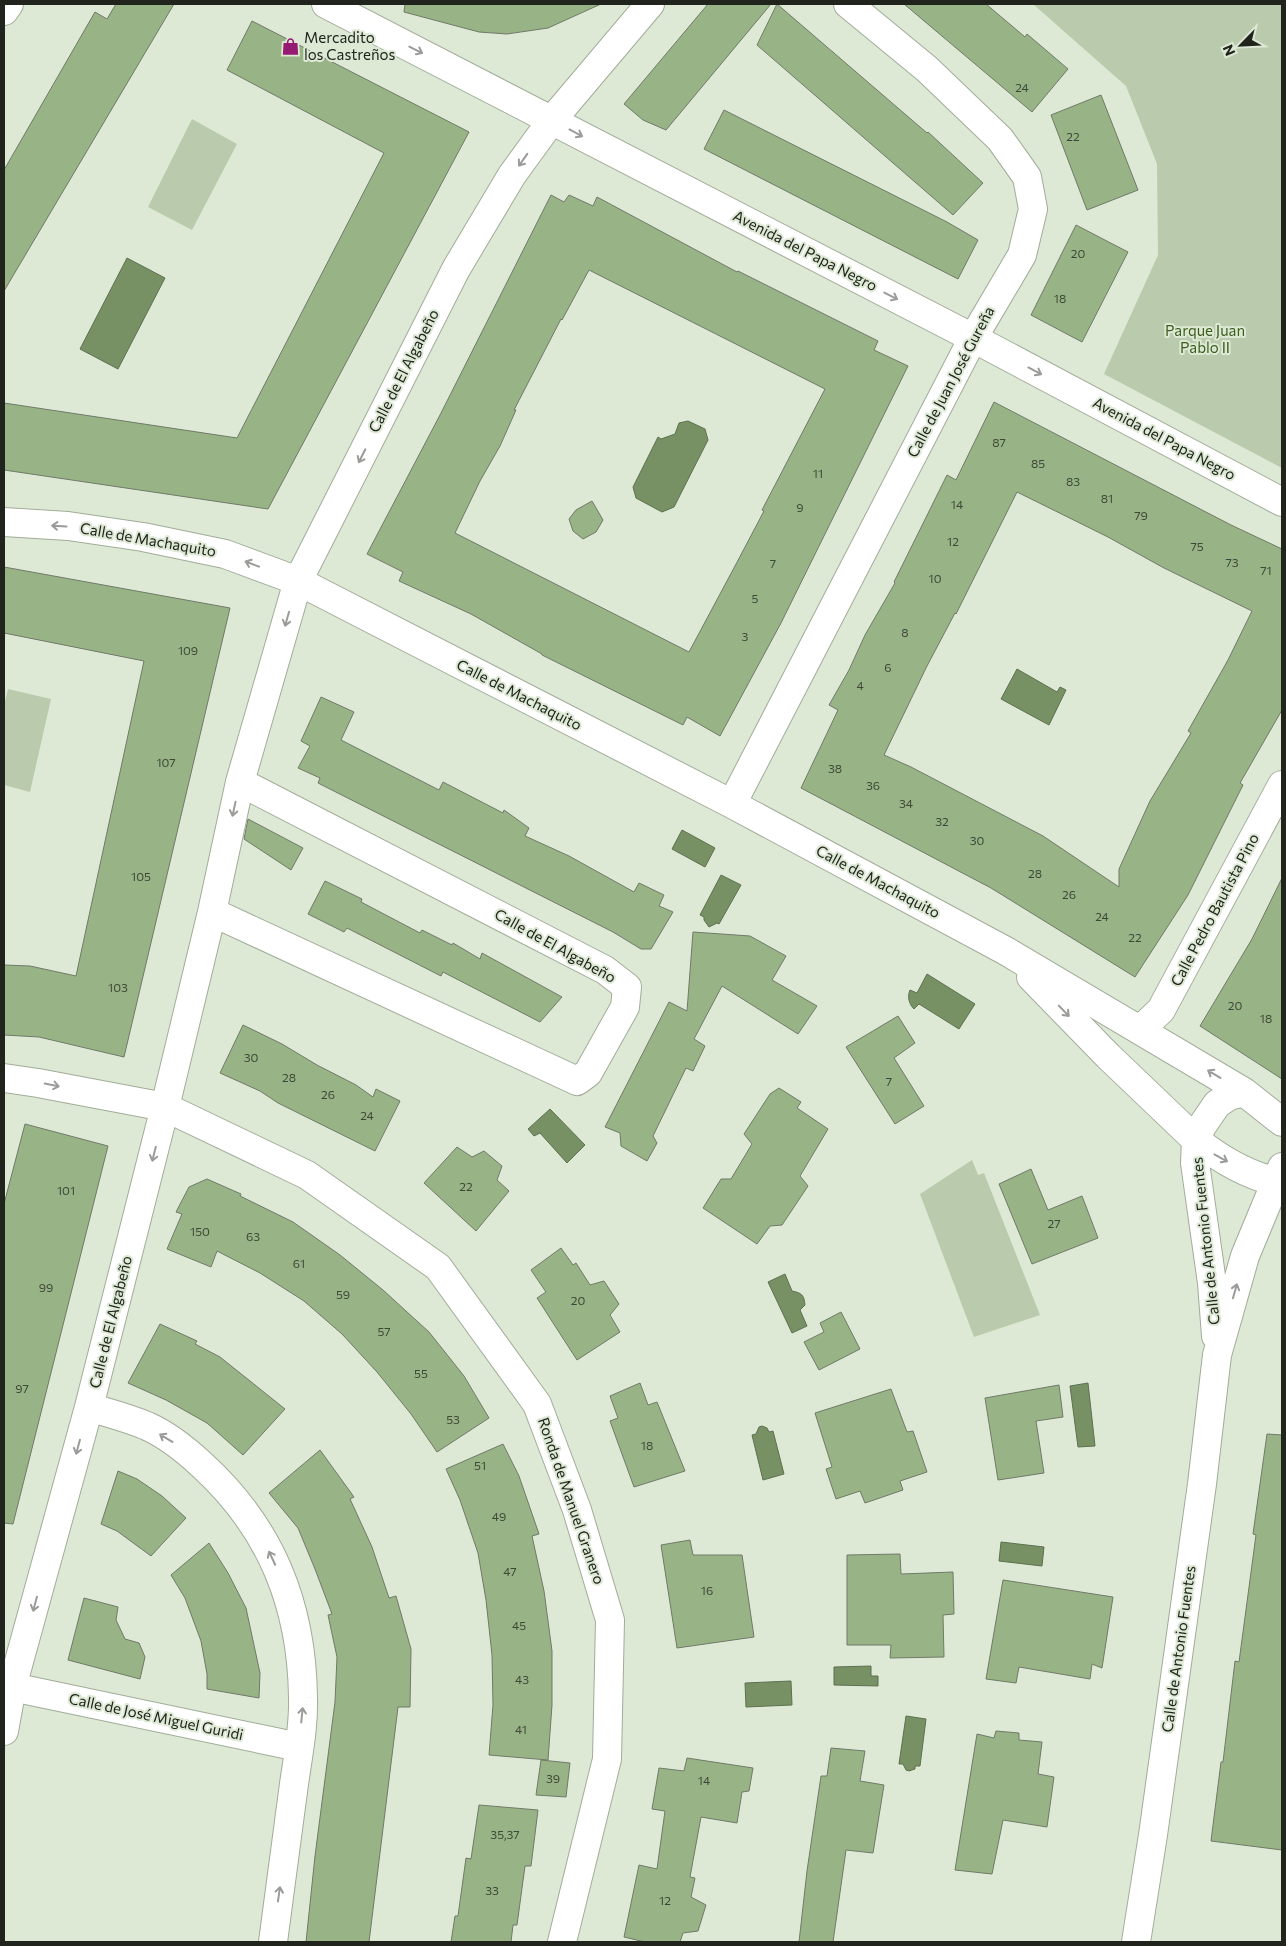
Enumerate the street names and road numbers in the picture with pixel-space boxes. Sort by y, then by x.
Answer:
street label: Avenida del Papa Negro [730,206,880,294]
street label: Calle de Juan José Gureña [903,303,998,460]
street label: Calle de El Algabeño [364,306,442,435]
street label: Avenida del Papa Negro [1090,393,1239,483]
street label: Calle de Machaquito [79,518,218,560]
street label: Calle de Machaquito [454,655,585,733]
street label: Calle Pedro Bautista Pino [1166,830,1262,989]
street label: Calle de Machaquito [813,841,944,921]
street label: Calle de El Algabeño [492,904,619,986]
street label: Calle de Antonio Fuentes [1187,1156,1223,1326]
street label: Calle de El Algabeño [85,1254,135,1390]
street label: Ronda de Manuel Granero [535,1415,609,1587]
street label: Calle de Antonio Fuentes [1157,1564,1199,1733]
street label: Calle de José Miguel Guridi [67,1689,245,1743]

